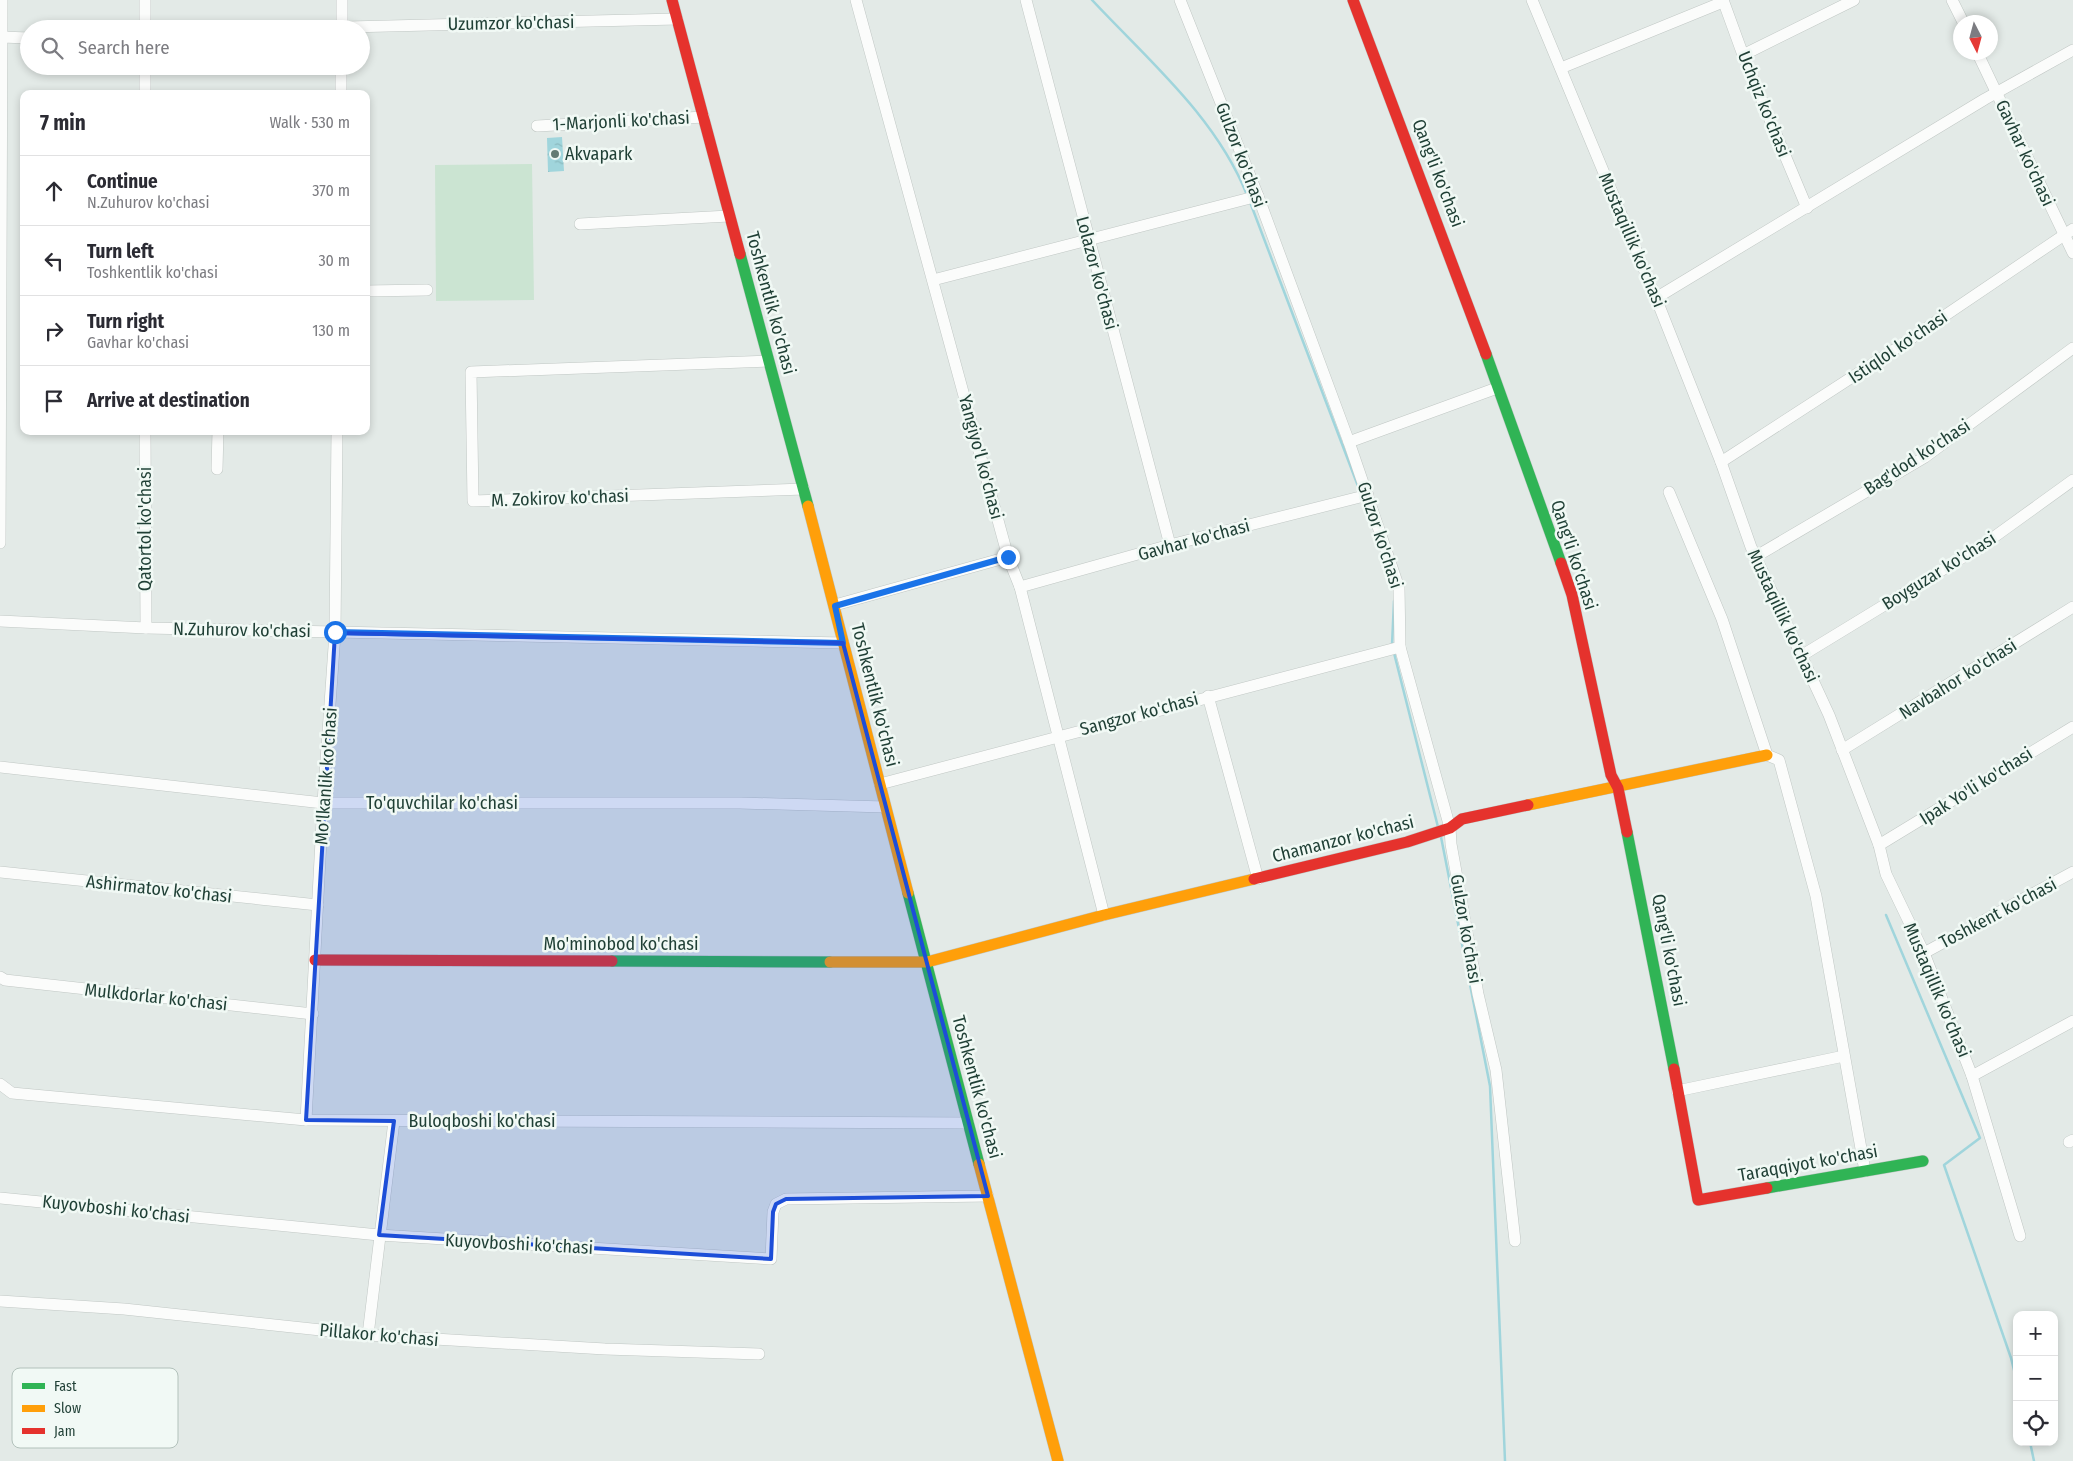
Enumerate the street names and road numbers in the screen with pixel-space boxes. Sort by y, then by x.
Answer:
street label: Uzumzor ko'chasi [447,11,575,35]
street label: Uchqiz ko'chasi [1733,48,1795,160]
street label: Gavhar ko'chasi [1991,96,2059,210]
street label: Gulzor ko'chasi [1211,99,1271,211]
street label: 1-Marjonli ko'chasi [552,106,690,136]
street label: Qang'li ko'chasi [1407,116,1469,230]
street label: Mustaqillik ko'chasi [1594,169,1670,311]
street label: Lolazor ko'chasi [1071,214,1123,332]
street label: Toshkentlik ko'chasi [741,229,801,377]
street label: Istiqlol ko'chasi [1844,306,1952,388]
street label: Yangiyo'l ko'chasi [954,392,1008,522]
street label: Bag'dod ko'chasi [1860,414,1974,500]
street label: Qatortol ko'chasi [134,467,156,591]
street label: Gulzor ko'chasi [1352,479,1408,591]
street label: M. Zokirov ko'chasi [491,485,629,511]
street label: Qang'li ko'chasi [1546,497,1602,613]
street label: Gavhar ko'chasi [1136,515,1252,565]
street label: Boyguzar ko'chasi [1878,527,2000,615]
street label: Mustaqillik ko'chasi [1743,546,1823,686]
street label: N.Zuhurov ko'chasi [173,618,311,642]
street label: Toshkentlik ko'chasi [847,621,903,769]
street label: Navbahor ko'chasi [1895,634,2021,724]
street label: Sangzor ko'chasi [1077,688,1201,740]
street label: Mo'lkanlik ko'chasi [310,706,342,846]
street label: Ipak Yo'li ko'chasi [1915,742,2037,830]
street label: To'quvchilar ko'chasi [366,792,518,814]
street label: Chamanzor ko'chasi [1270,811,1416,867]
street label: Ashirmatov ko'chasi [85,870,233,908]
street label: Gulzor ko'chasi [1446,873,1486,985]
street label: Toshkent ko'chasi [1936,873,2060,953]
street label: Qang'li ko'chasi [1647,892,1691,1008]
street label: Mustaqillik ko'chasi [1899,919,1975,1061]
street label: Mo'minobod ko'chasi [543,933,699,955]
street label: Mulkdorlar ko'chasi [83,979,229,1015]
street label: Toshkentlik ko'chasi [947,1013,1007,1161]
street label: Buloqboshi ko'chasi [408,1110,556,1132]
street label: Taraqqiyot ko'chasi [1737,1140,1879,1186]
street label: Kuyovboshi ko'chasi [41,1190,191,1228]
street label: Kuyovboshi ko'chasi [444,1229,594,1259]
street label: Pillakor ko'chasi [319,1319,439,1351]

